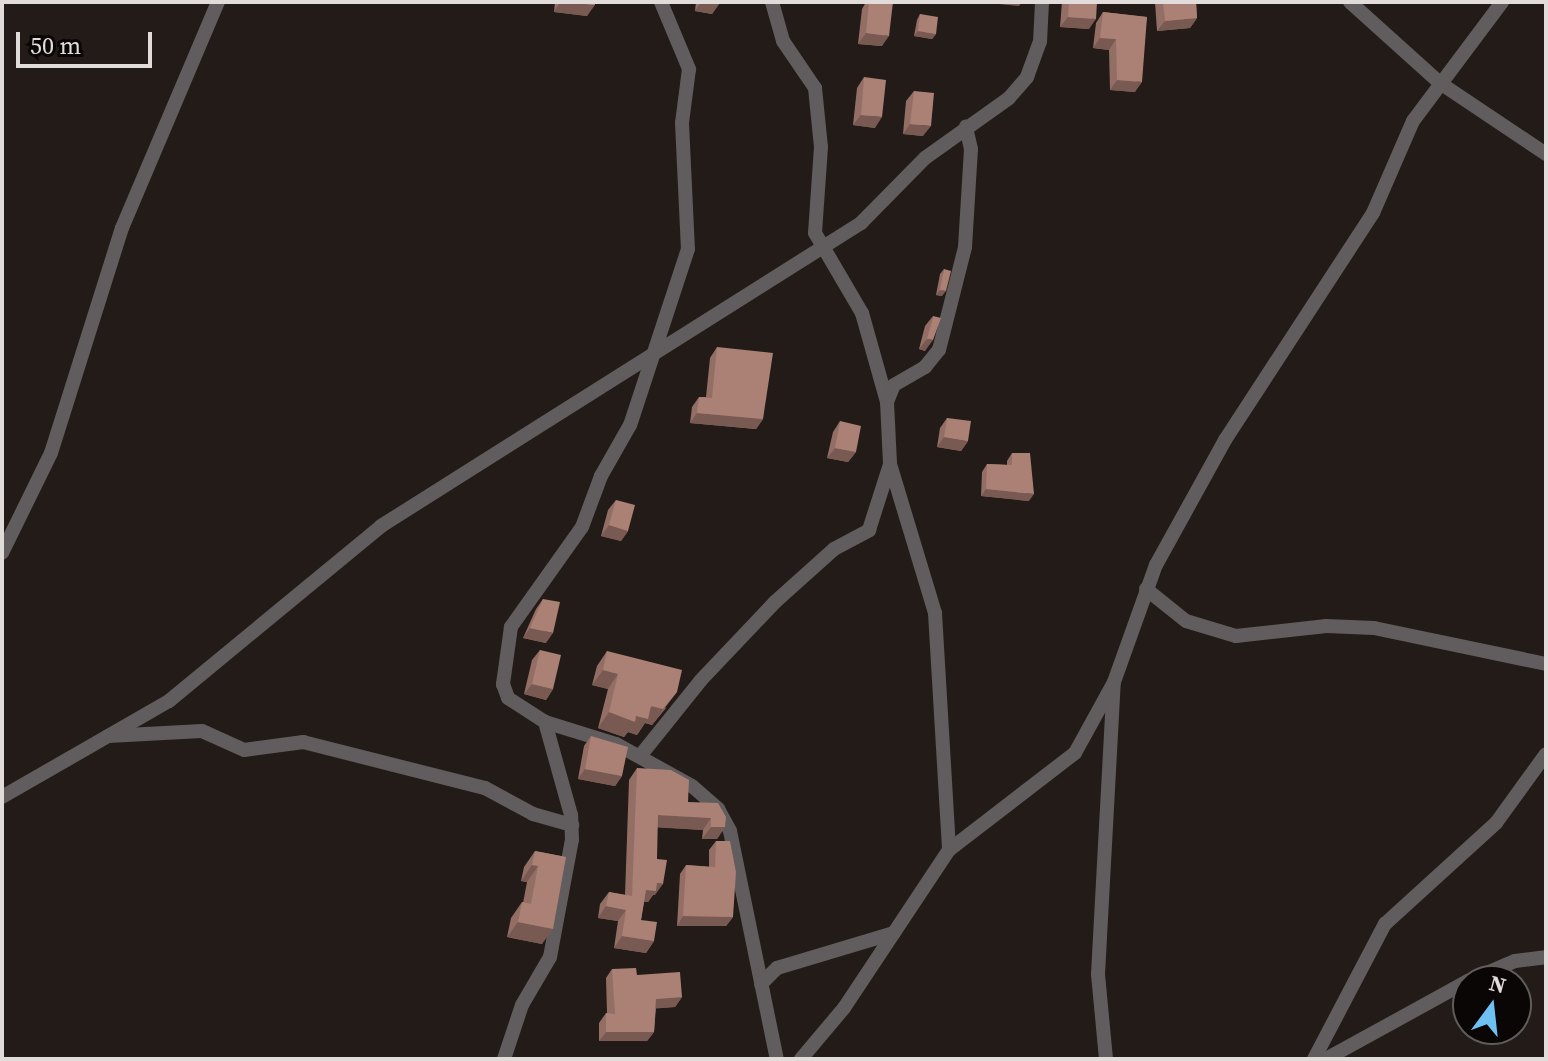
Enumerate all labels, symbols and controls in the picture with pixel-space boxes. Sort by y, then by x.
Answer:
scale bar [20,16,156,66]
text: 50 m [30,29,81,62]
north arrow [1452,965,1532,1045]
text: N [1486,967,1509,1000]

